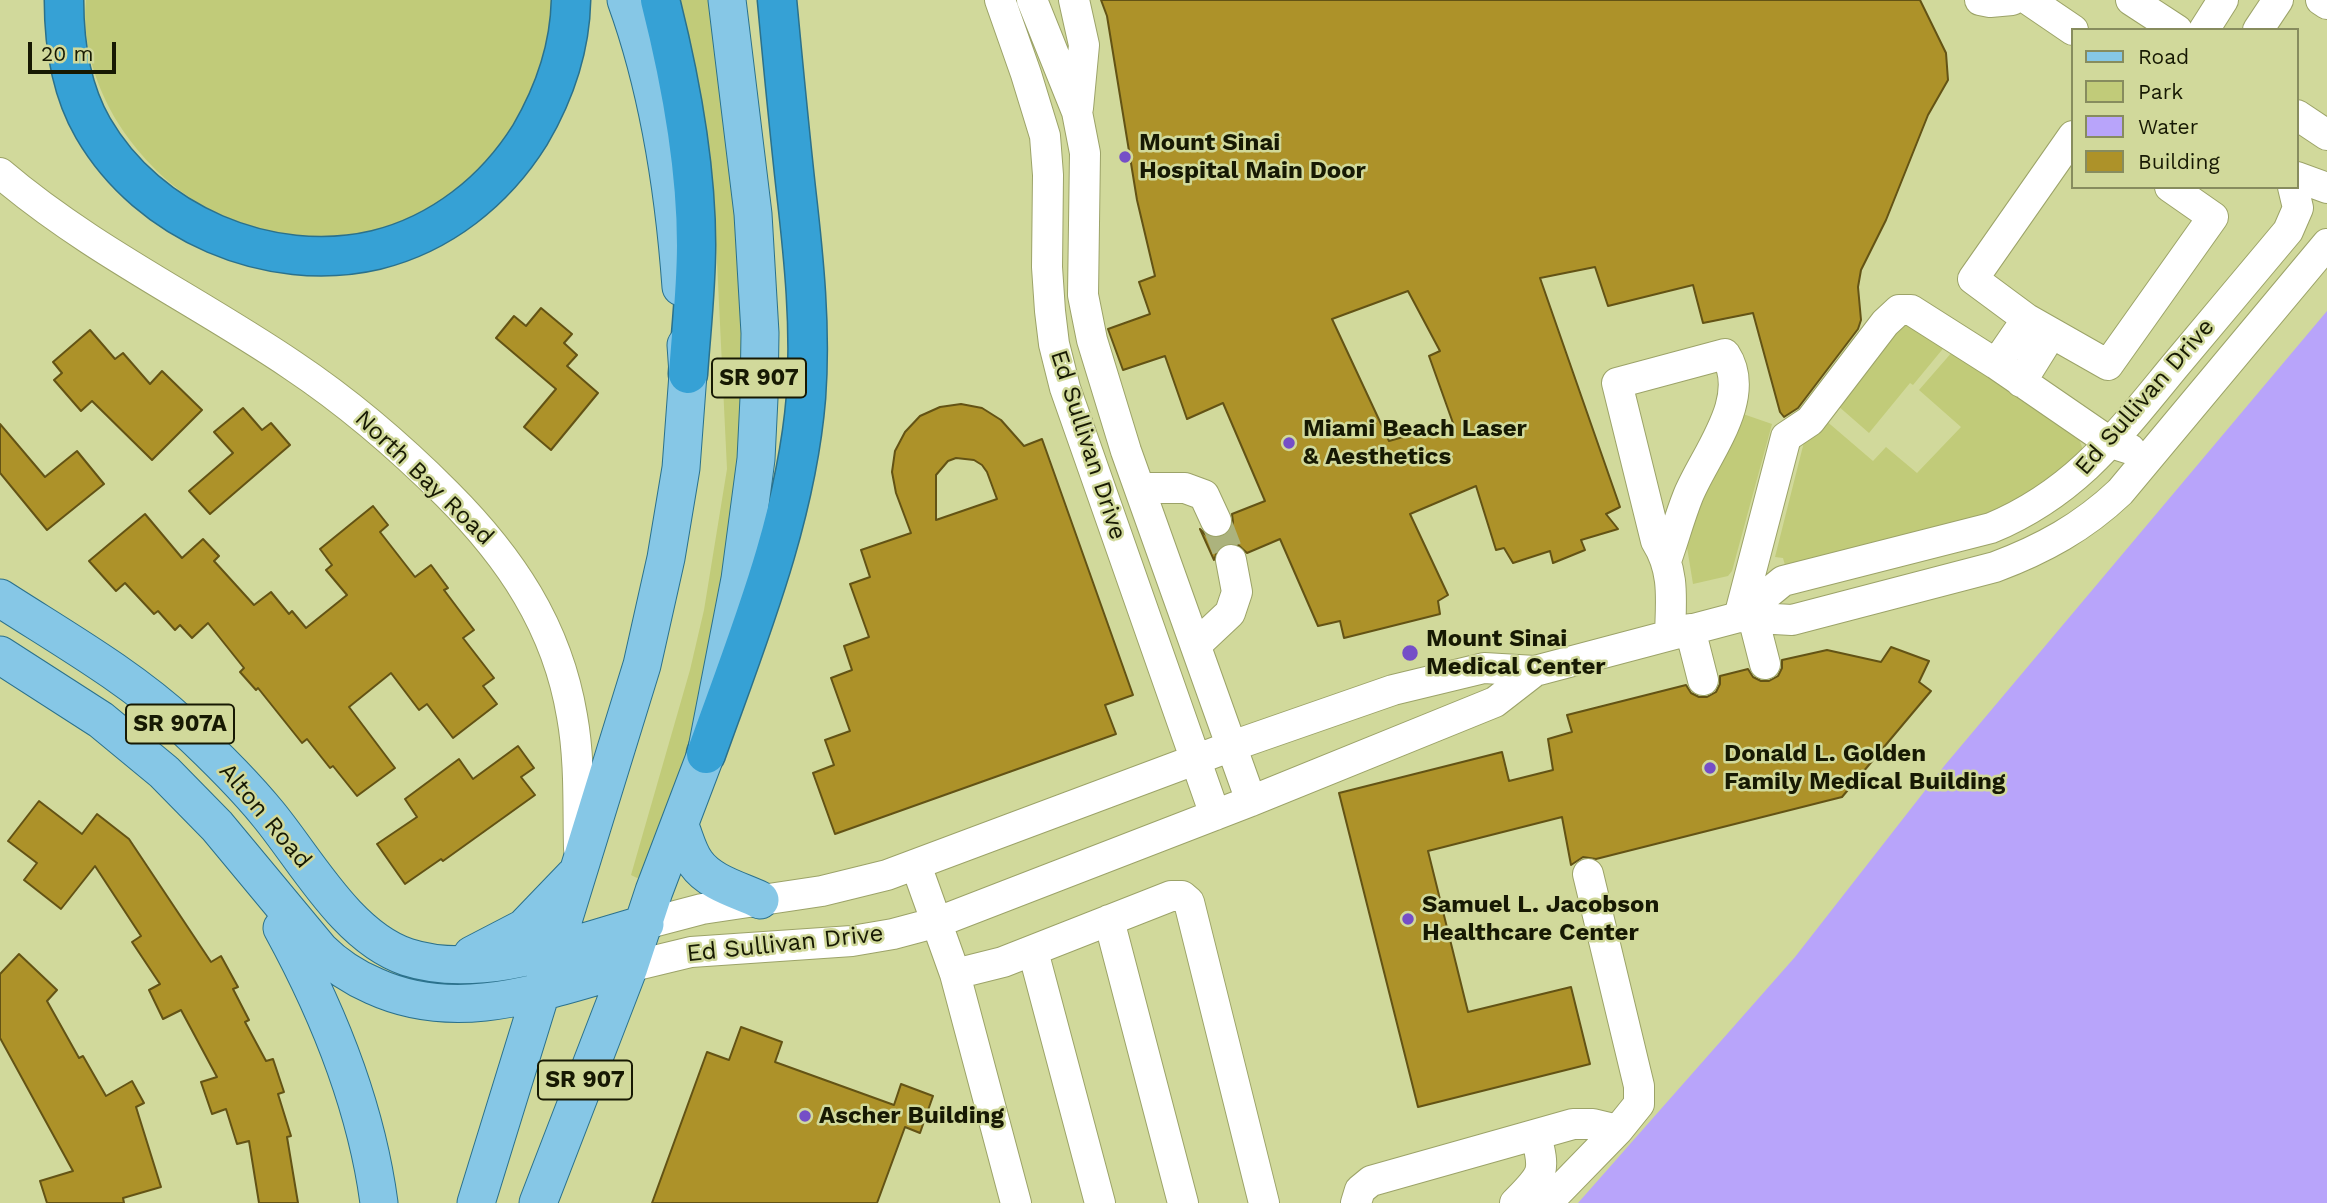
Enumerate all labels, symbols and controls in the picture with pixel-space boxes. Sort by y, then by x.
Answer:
scale bar [32,28,119,72]
legend [2072,28,2299,189]
text: 20 m [41,41,93,66]
text: Road [2138,44,2189,69]
text: Park [2138,79,2183,104]
text: Water [2138,114,2198,139]
place label: Mount Sinai Hospital Main Door [1139,129,1366,185]
marker: Mount Sinai Hospital Main Door [1117,149,1133,165]
text: Building [2138,149,2220,174]
street label: Ed Sullivan Drive [2069,313,2221,481]
street label: Ed Sullivan Drive [1044,347,1132,543]
road number: SR 907 [712,358,806,398]
street label: North Bay Road [349,405,499,551]
place label: Miami Beach Laser & Aesthetics [1303,415,1527,471]
marker: Miami Beach Laser & Aesthetics [1281,435,1297,451]
place label: Mount Sinai Medical Center [1426,625,1606,681]
marker: Mount Sinai Medical Center [1400,643,1420,663]
road number: SR 907A [126,704,234,744]
place label: Donald L. Golden Family Medical Building [1724,740,2005,796]
street label: Alton Road [213,757,317,875]
marker: Donald L. Golden Family Medical Building [1702,760,1718,776]
place label: Samuel L. Jacobson Healthcare Center [1422,891,1659,947]
marker: Samuel L. Jacobson Healthcare Center [1400,911,1416,927]
street label: Ed Sullivan Drive [685,919,885,969]
road number: SR 907 [538,1060,632,1100]
place label: Ascher Building [819,1102,1004,1130]
marker: Ascher Building [797,1108,813,1124]

